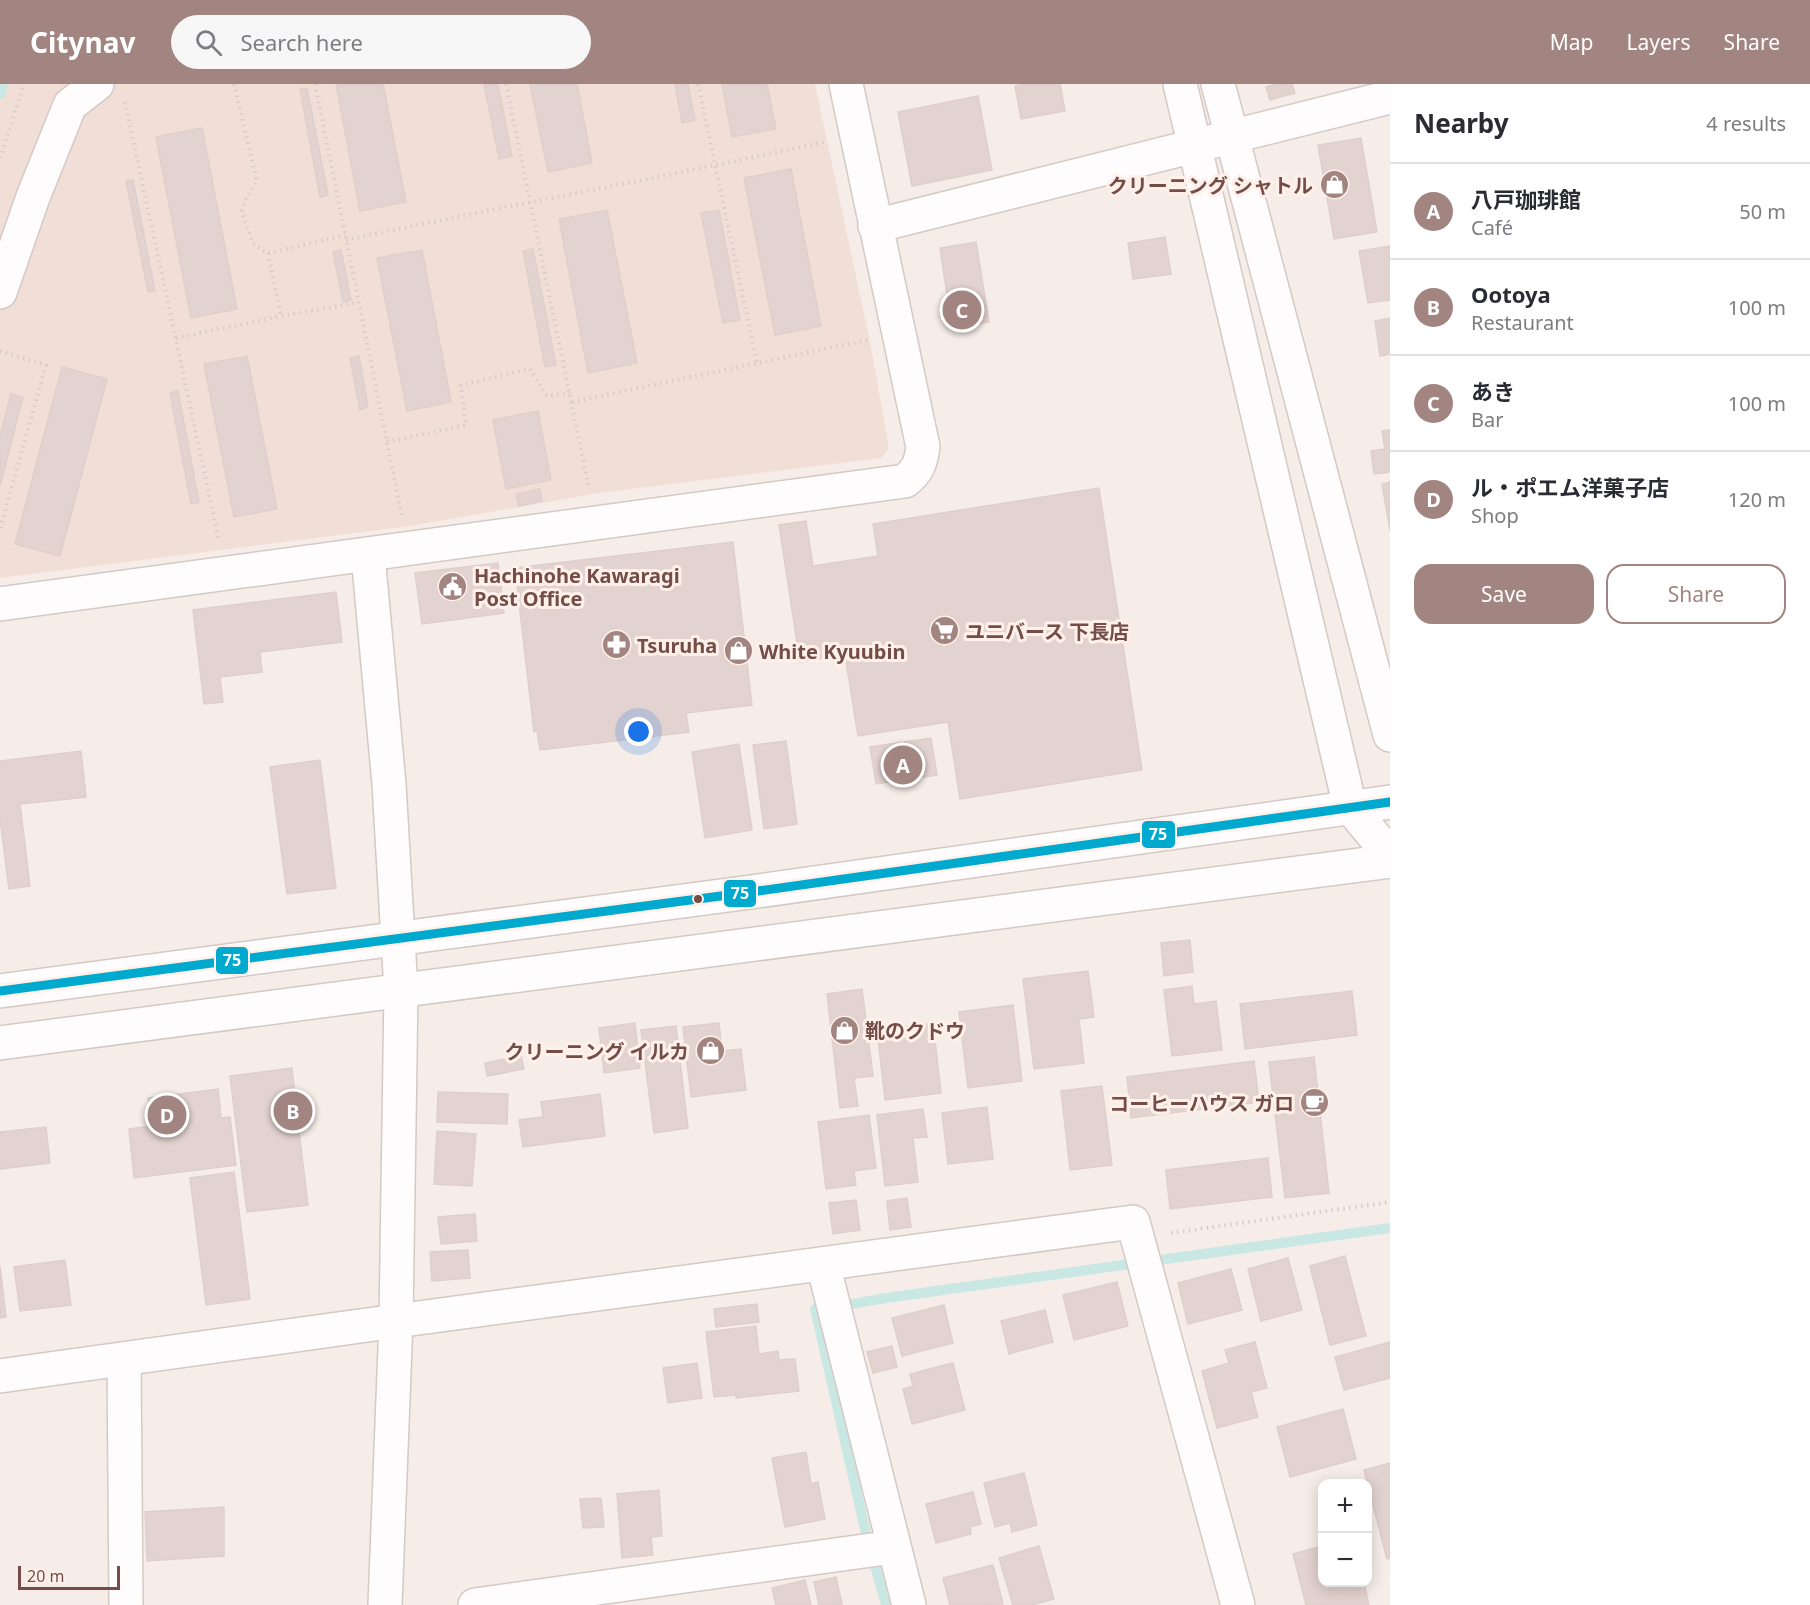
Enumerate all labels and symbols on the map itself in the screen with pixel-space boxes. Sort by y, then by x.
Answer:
shop icon: クリーニング シャトル [1318,169,1350,201]
place label: クリーニング シャトル [1108,172,1313,199]
pin: C [942,288,982,332]
place label: Hachinohe Kawaragi Post Office [474,562,680,612]
public building icon: Hachinohe Kawaragi Post Office [437,571,469,603]
supermarket icon: ユニバース 下長店 [928,615,960,647]
place label: ユニバース 下長店 [965,618,1129,645]
pharmacy icon: Tsuruha [600,629,632,661]
place label: Tsuruha [637,632,717,659]
shop icon: White Kyuubin [722,635,754,667]
place label: White Kyuubin [759,638,905,665]
your location [624,717,653,746]
pin: A [884,742,922,788]
line badge: 75 [1141,820,1176,849]
text: 75 [1149,823,1167,845]
line badge: 75 [723,879,757,908]
text: 75 [731,882,749,904]
unlabelled marker [692,893,704,905]
line badge: 75 [215,946,249,975]
text: 75 [223,949,241,971]
shop icon: 靴のクドウ [828,1014,860,1046]
place label: 靴のクドウ [865,1017,965,1044]
shop icon: クリーニング イルカ [694,1035,726,1067]
place label: クリーニング イルカ [504,1038,689,1065]
cafe icon: コーヒーハウス ガロ [1299,1087,1331,1119]
pin: B [274,1088,312,1134]
place label: コーヒーハウス ガロ [1109,1090,1294,1117]
pin: D [148,1092,186,1138]
scale bar [18,1563,120,1590]

